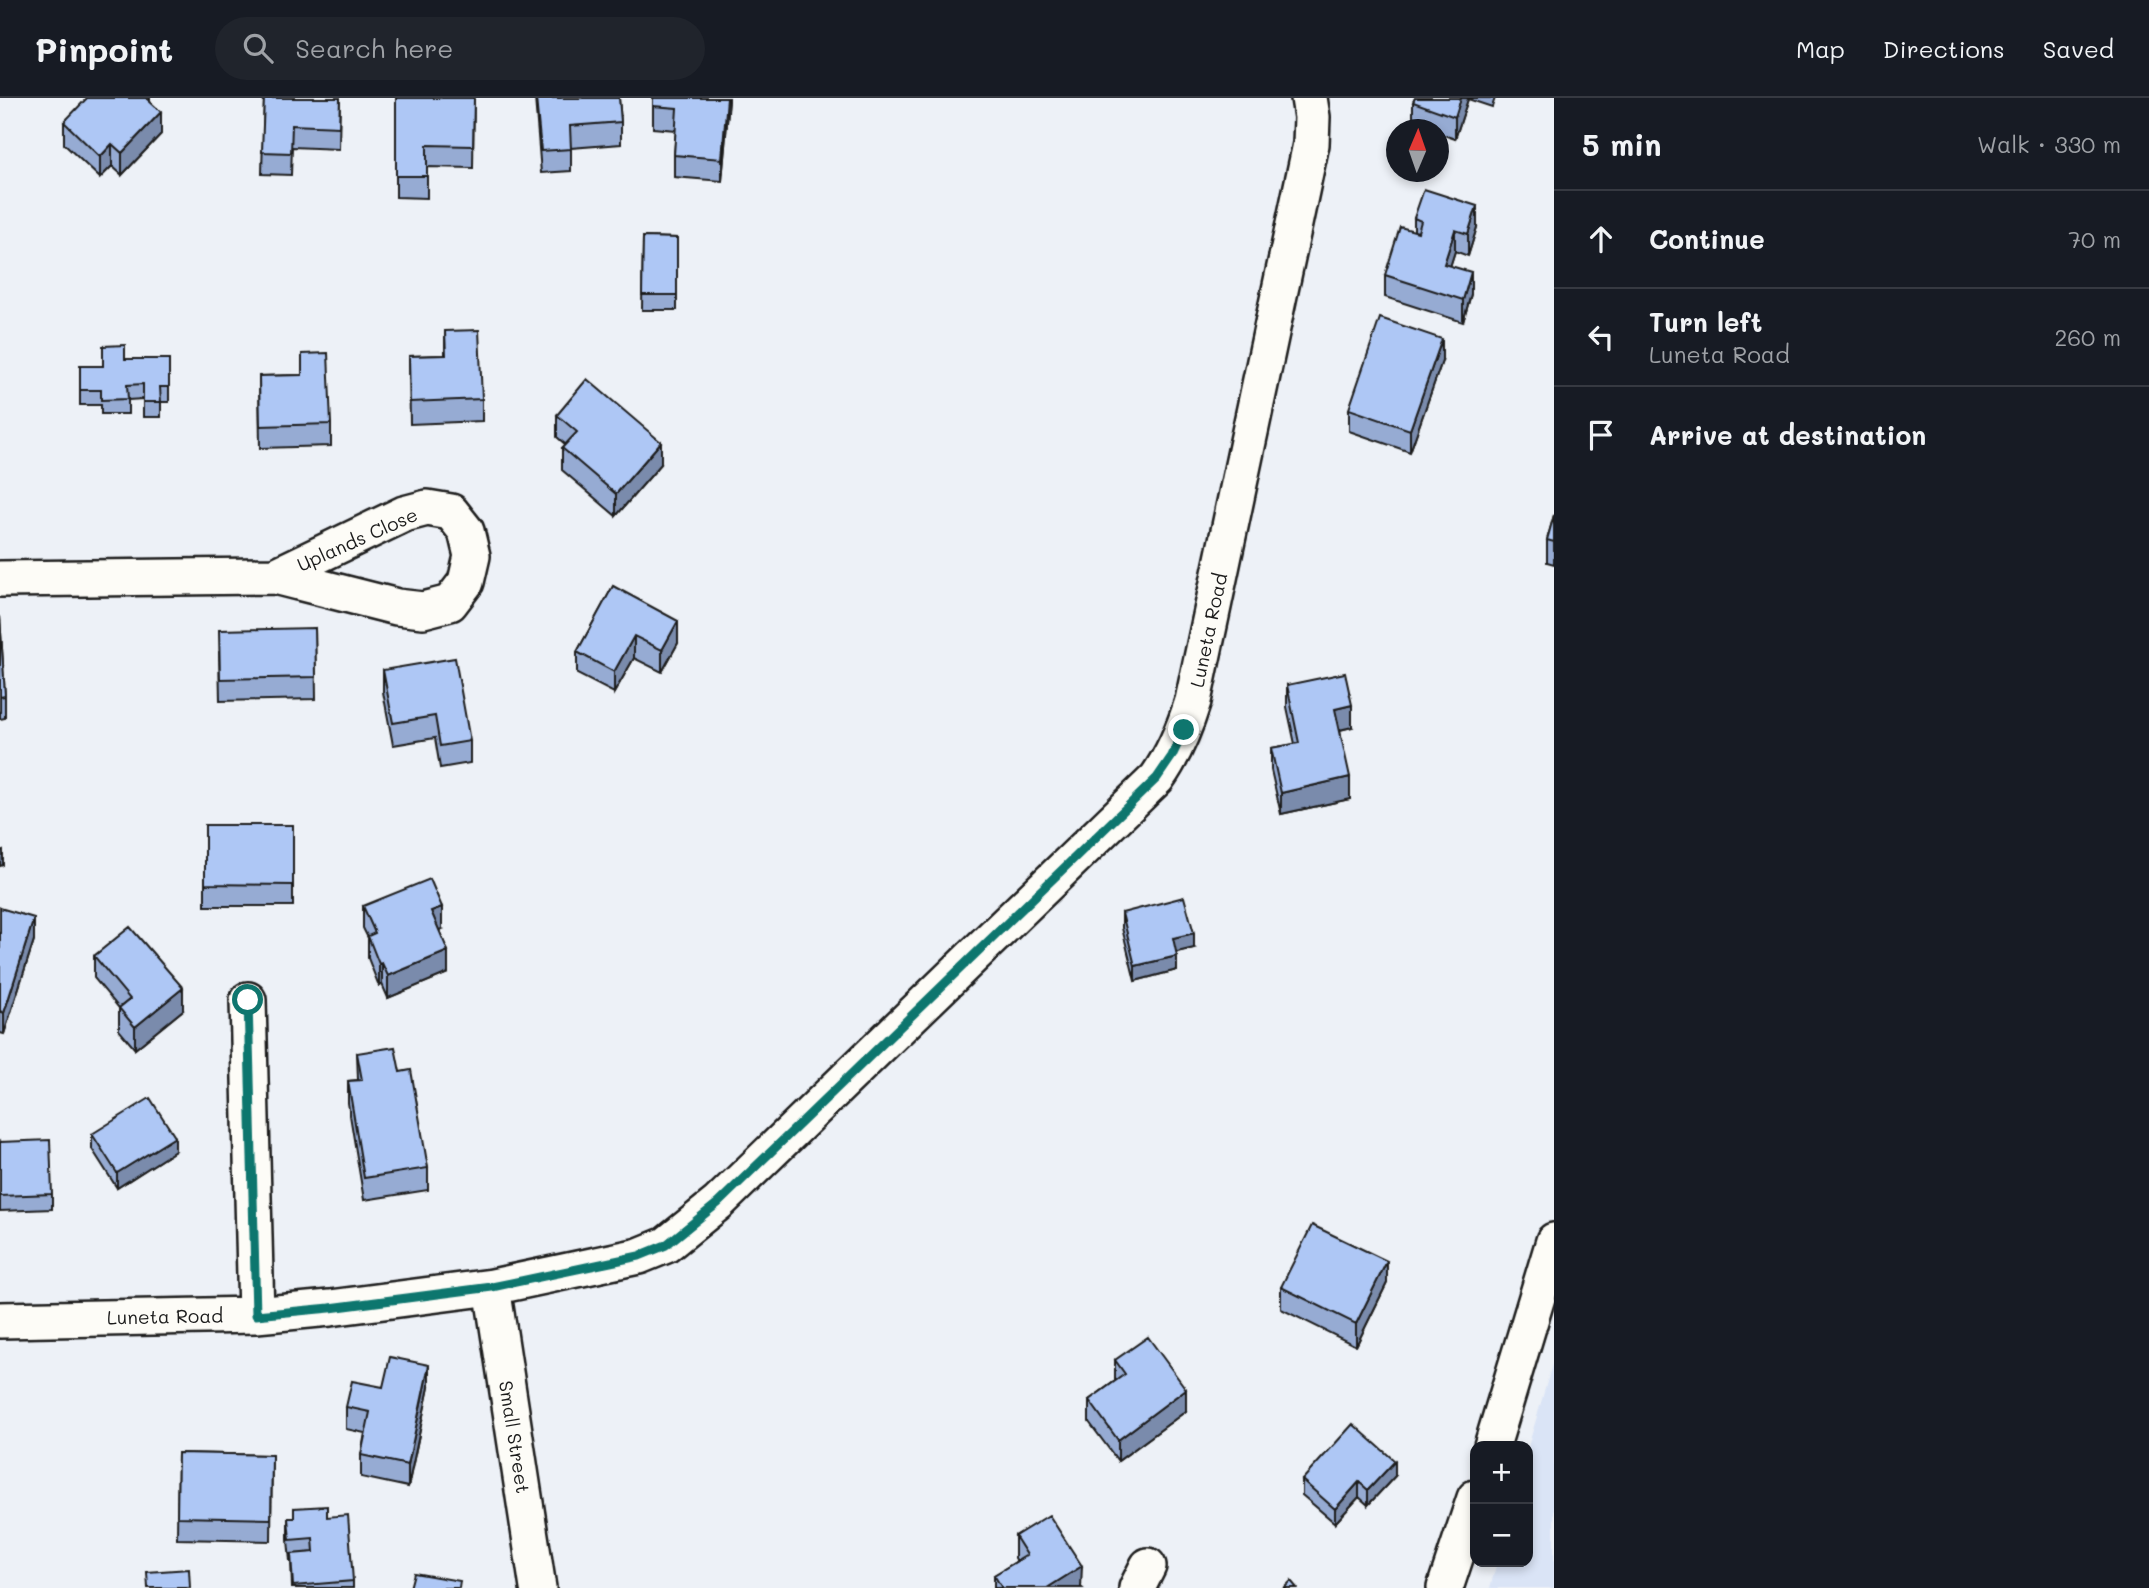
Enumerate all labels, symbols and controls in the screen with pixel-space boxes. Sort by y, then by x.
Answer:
search box [215,17,705,80]
text: Pinpoint [35,27,173,70]
icon: search [239,29,277,67]
text: Search here [295,31,453,65]
text: Map [1796,33,1845,64]
text: Directions [1883,33,2005,64]
text: Saved [2043,33,2114,64]
north arrow [1386,119,1449,182]
text: 5 min [1582,124,1662,164]
text: Walk · 330 m [1977,129,2121,159]
icon: ahead [1582,220,1620,258]
text: Continue [1649,222,1765,256]
text: 70 m [2068,224,2121,254]
text: Turn left [1649,305,1762,339]
icon: left [1582,318,1620,356]
text: 260 m [2054,322,2121,352]
text: Luneta Road [1649,339,1790,369]
icon: arrive [1582,416,1620,454]
text: Arrive at destination [1649,418,1926,452]
street label: Uplands Close [293,501,421,577]
street label: Luneta Road [1184,571,1232,689]
route end [1168,714,1199,745]
route start [232,984,263,1015]
street label: Luneta Road [107,1302,223,1330]
street label: Small Street [494,1379,536,1495]
map controls [1470,1441,1533,1567]
button: + [1470,1441,1533,1504]
button: − [1470,1504,1533,1567]

